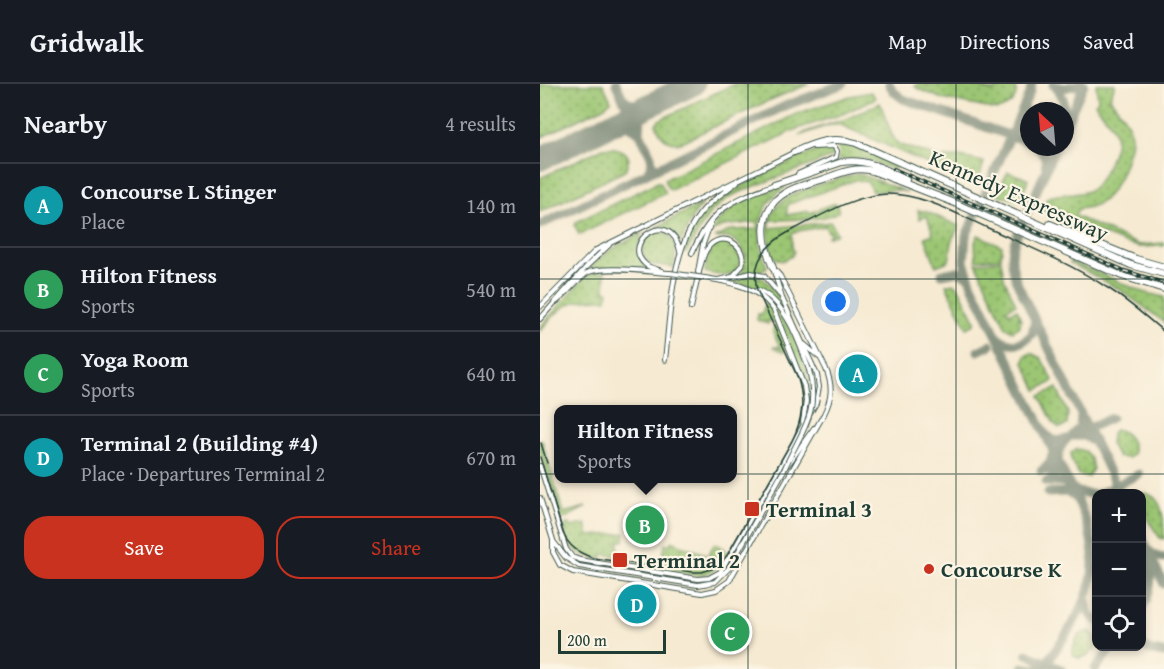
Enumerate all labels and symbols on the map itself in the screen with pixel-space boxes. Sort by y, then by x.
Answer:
north arrow [1020,102,1074,156]
street label: Kennedy Expressway [924,141,1114,249]
your location [821,287,850,316]
pin: A [838,352,878,396]
place label: Terminal 3 [766,493,872,525]
marker: Terminal 3 [743,500,761,518]
pin: B [626,502,664,548]
place label: Terminal 2 [634,544,740,576]
marker: Terminal 2 [611,551,629,569]
place label: Concourse K [941,553,1062,585]
marker: Concourse K [922,562,936,576]
pin: D [618,582,656,626]
pin: C [710,610,750,654]
scale bar [558,627,666,654]

